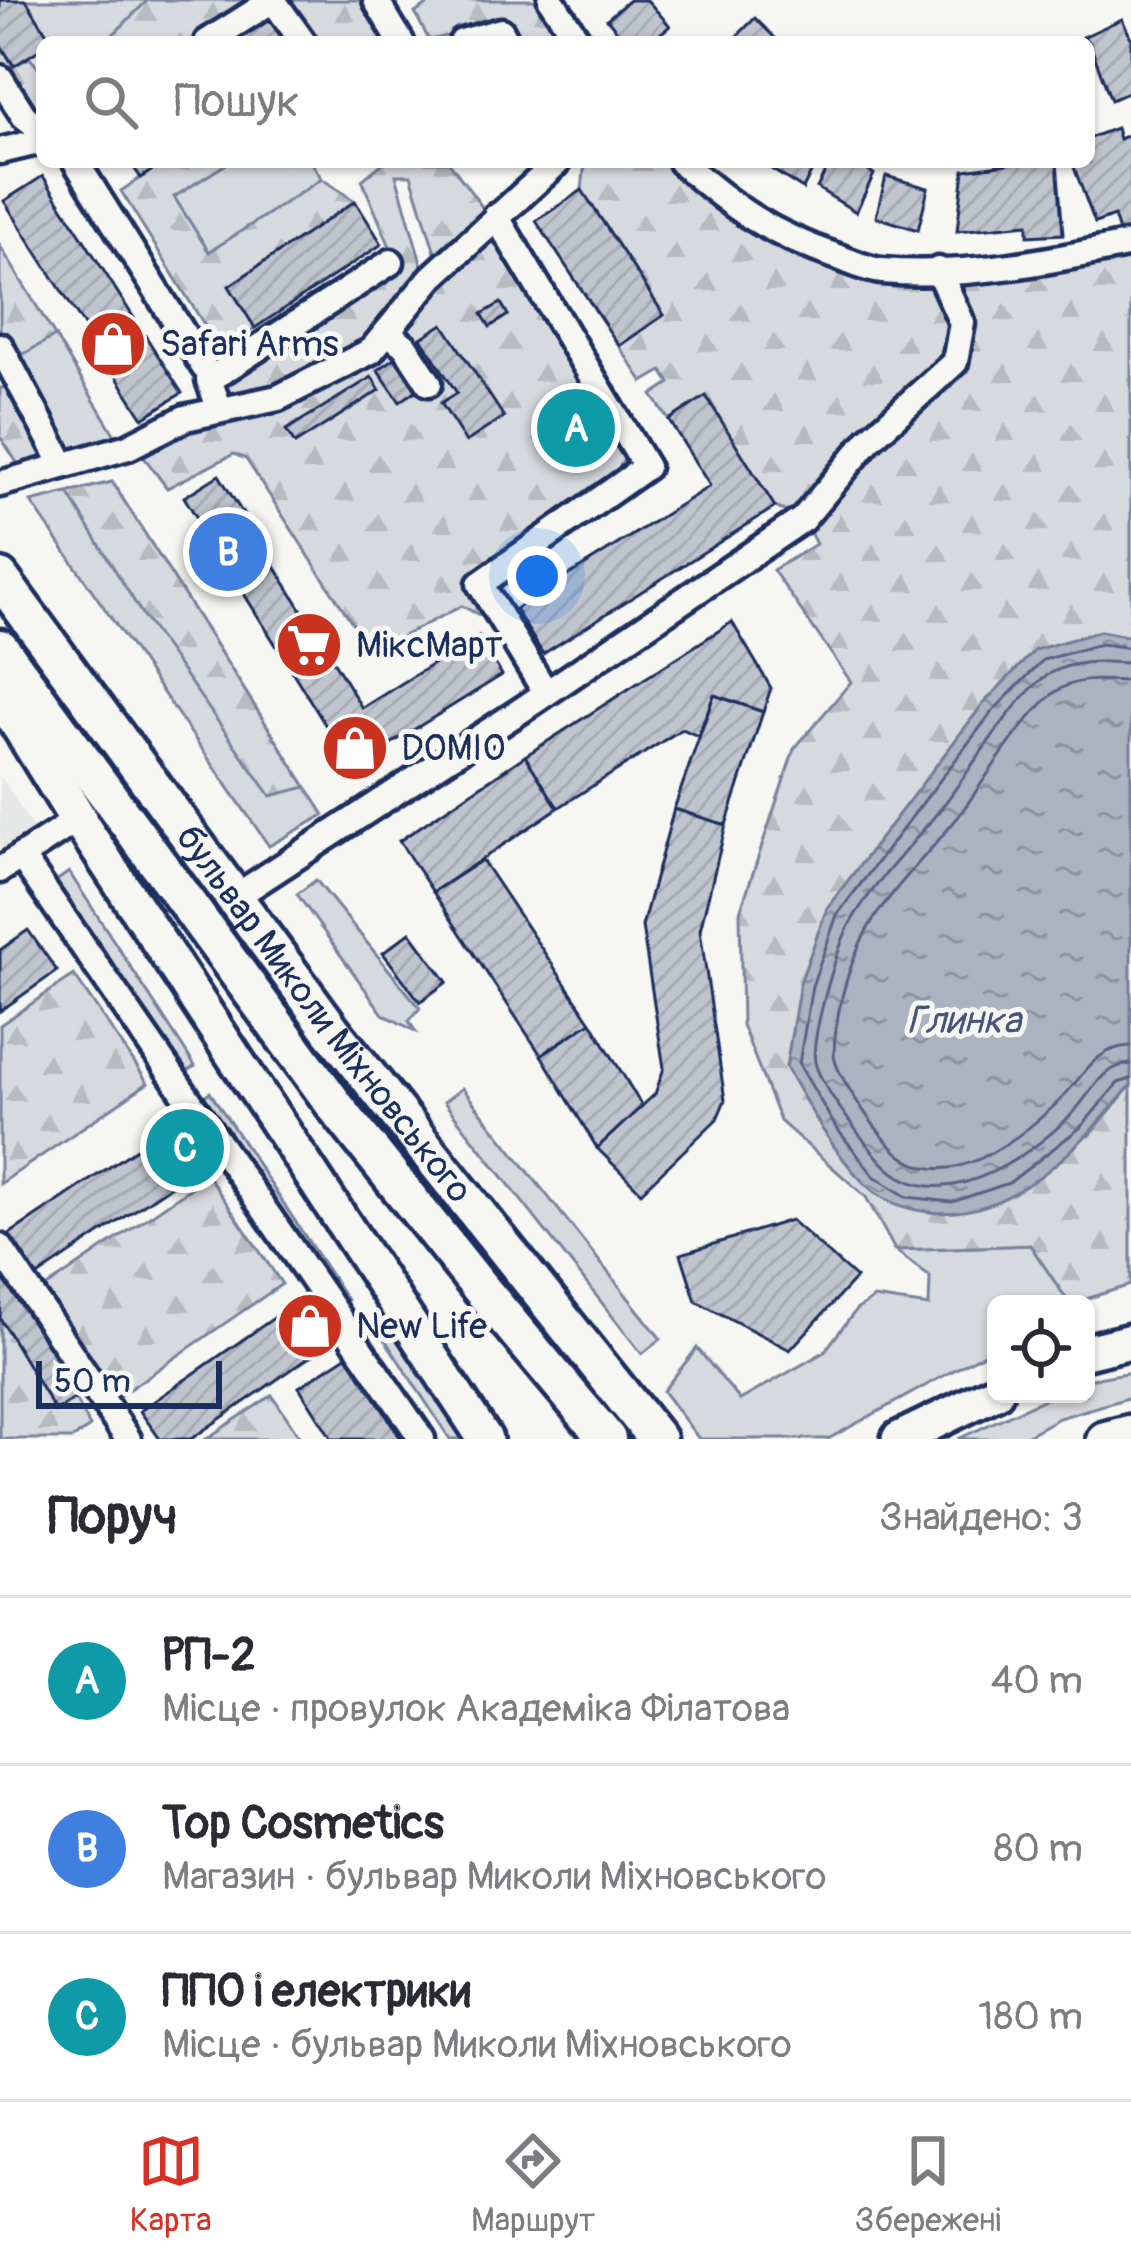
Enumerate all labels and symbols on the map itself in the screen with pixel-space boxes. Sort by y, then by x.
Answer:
shop icon: Safari Arms [78,309,148,379]
place label: Safari Arms [160,322,339,367]
pin: A [537,383,615,473]
pin: B [189,507,267,597]
your location [507,546,567,606]
supermarket icon: МіксМарт [274,610,344,680]
place label: МіксМарт [356,623,503,668]
shop icon: DOMIO [320,713,390,783]
place label: DOMIO [401,726,505,771]
street label: бульвар Миколи Міхновського [166,816,482,1212]
water label: Глинка [907,996,1023,1045]
pin: C [146,1103,224,1193]
shop icon: New Life [275,1291,345,1361]
place label: New Life [356,1304,487,1349]
scale bar [36,1355,222,1408]

